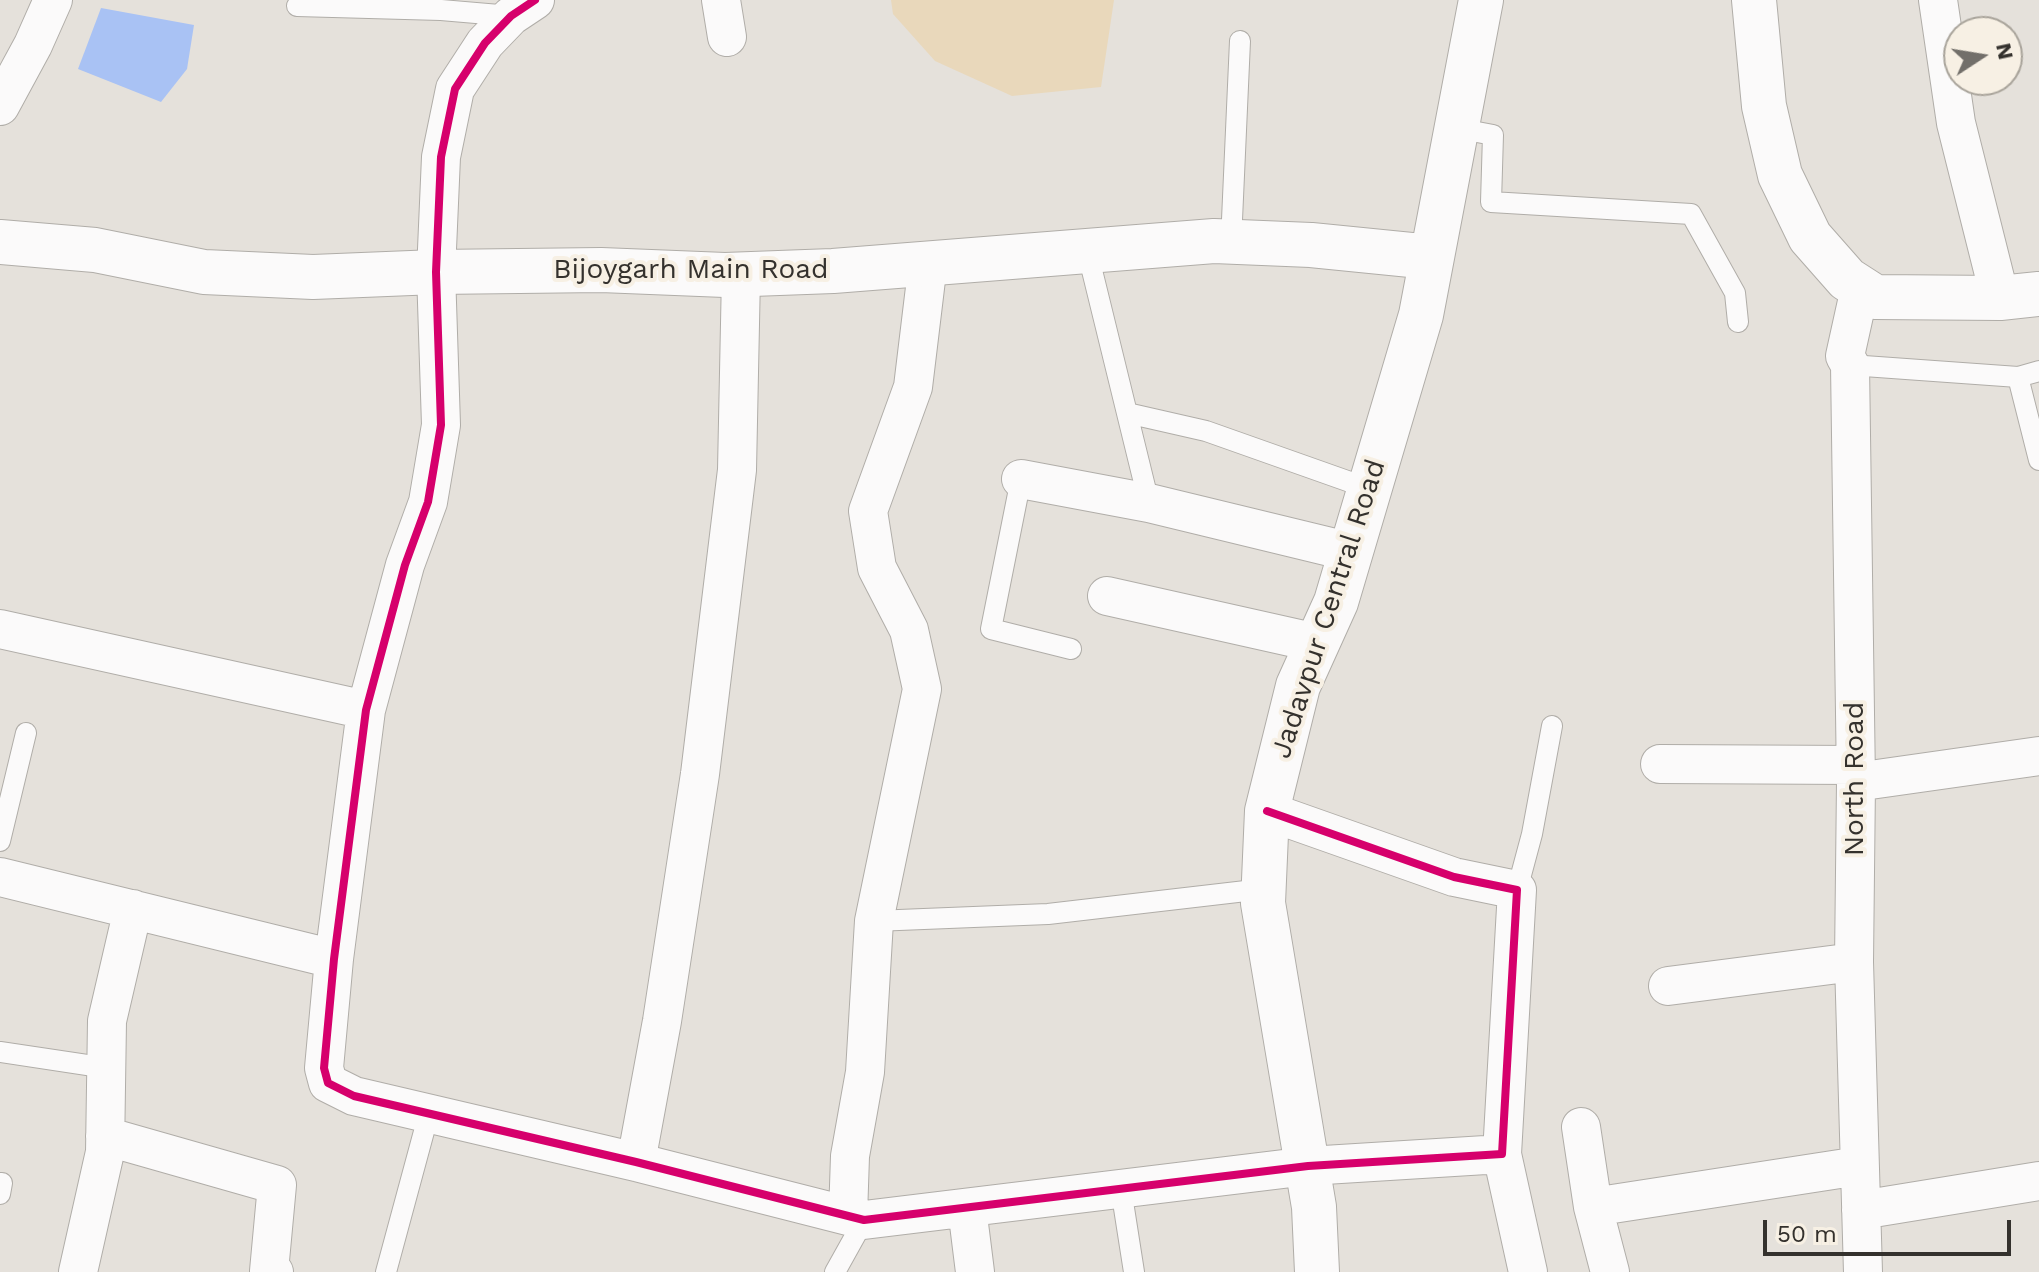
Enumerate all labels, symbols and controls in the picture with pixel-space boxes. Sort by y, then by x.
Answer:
north arrow [1943,16,2023,96]
text: N [1991,41,2019,62]
street label: Bijoygarh Main Road [553,253,829,287]
street label: Jadavpur Central Road [1265,455,1393,763]
street label: North Road [1838,702,1872,856]
scale bar [1767,1204,2015,1254]
text: 50 m [1777,1220,1837,1248]

